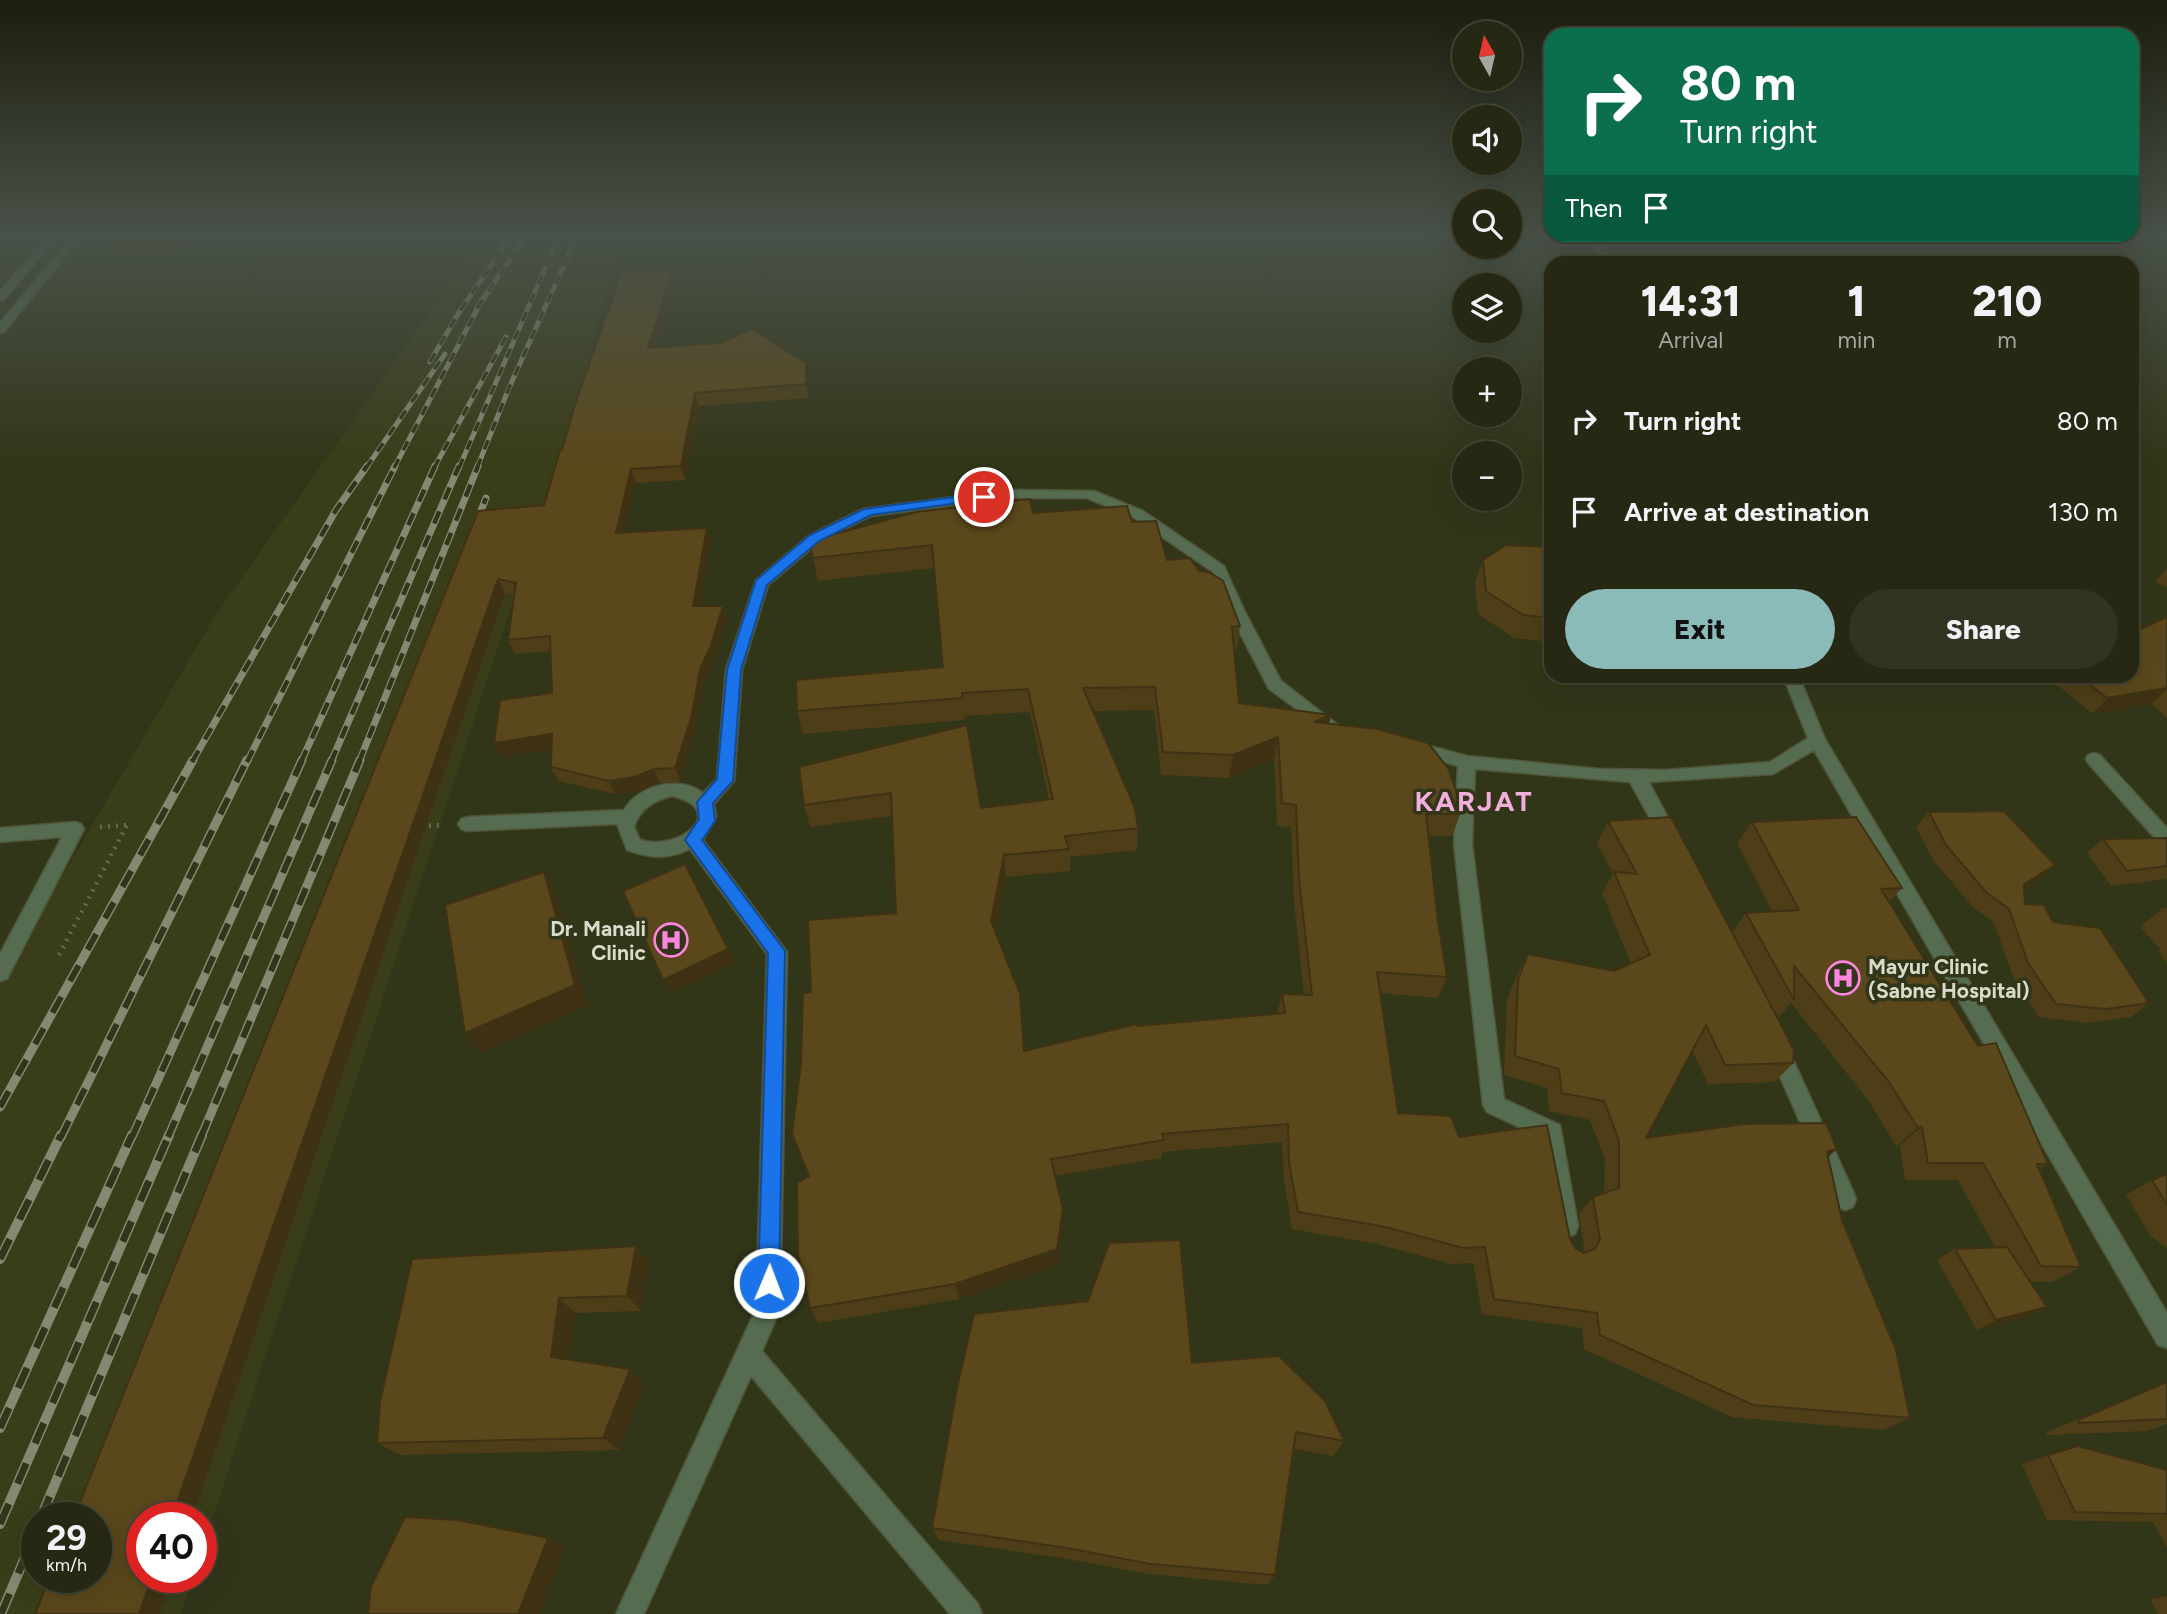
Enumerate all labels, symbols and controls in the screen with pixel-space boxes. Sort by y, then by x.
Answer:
north arrow [1452,21,1522,91]
map controls [1452,21,1522,511]
text: 80 m [1680,53,1796,112]
icon: right [1565,56,1656,147]
button: sound [1452,105,1522,175]
text: Turn right [1680,113,1818,151]
button: search [1452,189,1522,259]
icon: arrive [1637,189,1675,227]
text: Then [1565,192,1623,224]
button: layers [1452,273,1522,343]
text: 14:31 [1641,276,1741,327]
text: 1 [1847,276,1865,327]
text: 210 [1972,276,2042,327]
text: Arrival [1658,326,1723,354]
text: min [1838,326,1875,354]
text: m [1997,326,2017,354]
button: + [1452,357,1522,427]
icon: right [1565,402,1603,440]
text: Turn right [1624,405,1741,437]
text: 80 m [2057,405,2118,437]
button: − [1452,441,1522,511]
pin [954,467,1014,527]
icon: arrive [965,478,1003,516]
icon: arrive [1565,493,1603,531]
text: Arrive at destination [1624,496,1869,528]
text: 130 m [2048,496,2118,528]
button: Exit [1565,589,1835,669]
button: Share [1849,589,2118,669]
district label: KARJAT [1414,784,1534,818]
place label: Dr. Manali Clinic [550,916,647,965]
hospital icon: Dr. Manali Clinic [652,921,690,959]
place label: Mayur Clinic (Sabne Hospital) [1868,954,2030,1003]
hospital icon: Mayur Clinic (Sabne Hospital) [1824,959,1862,997]
position arrow [732,1246,806,1320]
speed limit sign: 40 [126,1502,217,1593]
text: 29 [46,1517,87,1559]
text: km/h [46,1554,87,1576]

